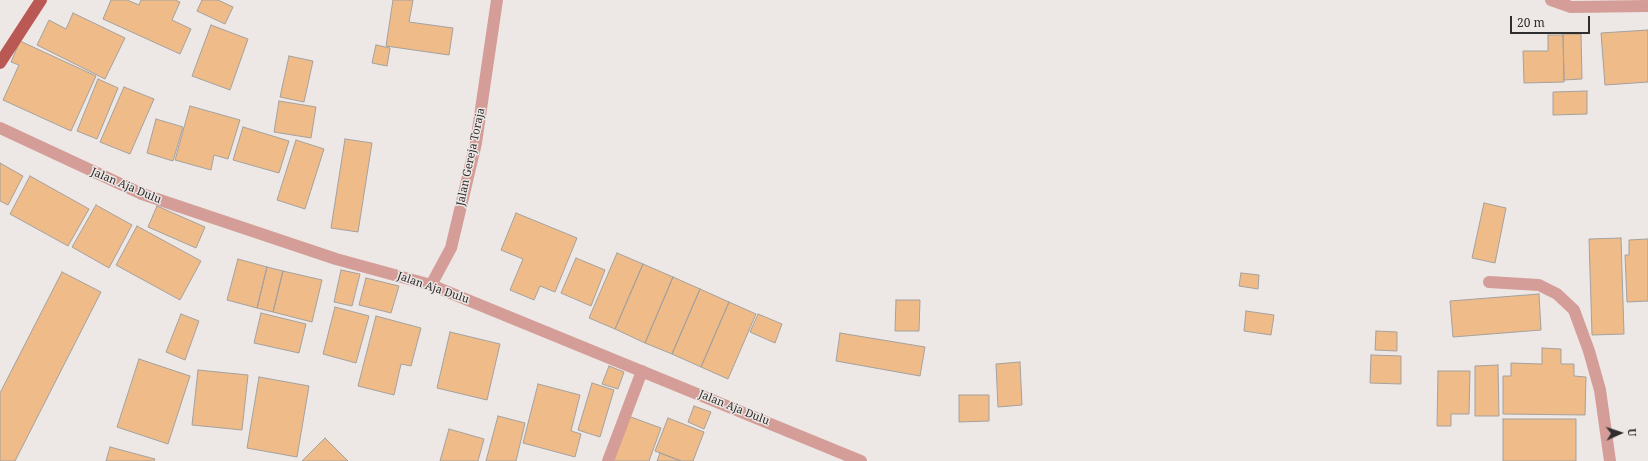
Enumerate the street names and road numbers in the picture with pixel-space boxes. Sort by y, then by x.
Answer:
street label: Jalan Gereja Toraja [454,107,488,207]
street label: Jalan Aja Dulu [89,165,163,207]
street label: Jalan Aja Dulu [395,270,471,306]
street label: Jalan Aja Dulu [697,388,771,428]

